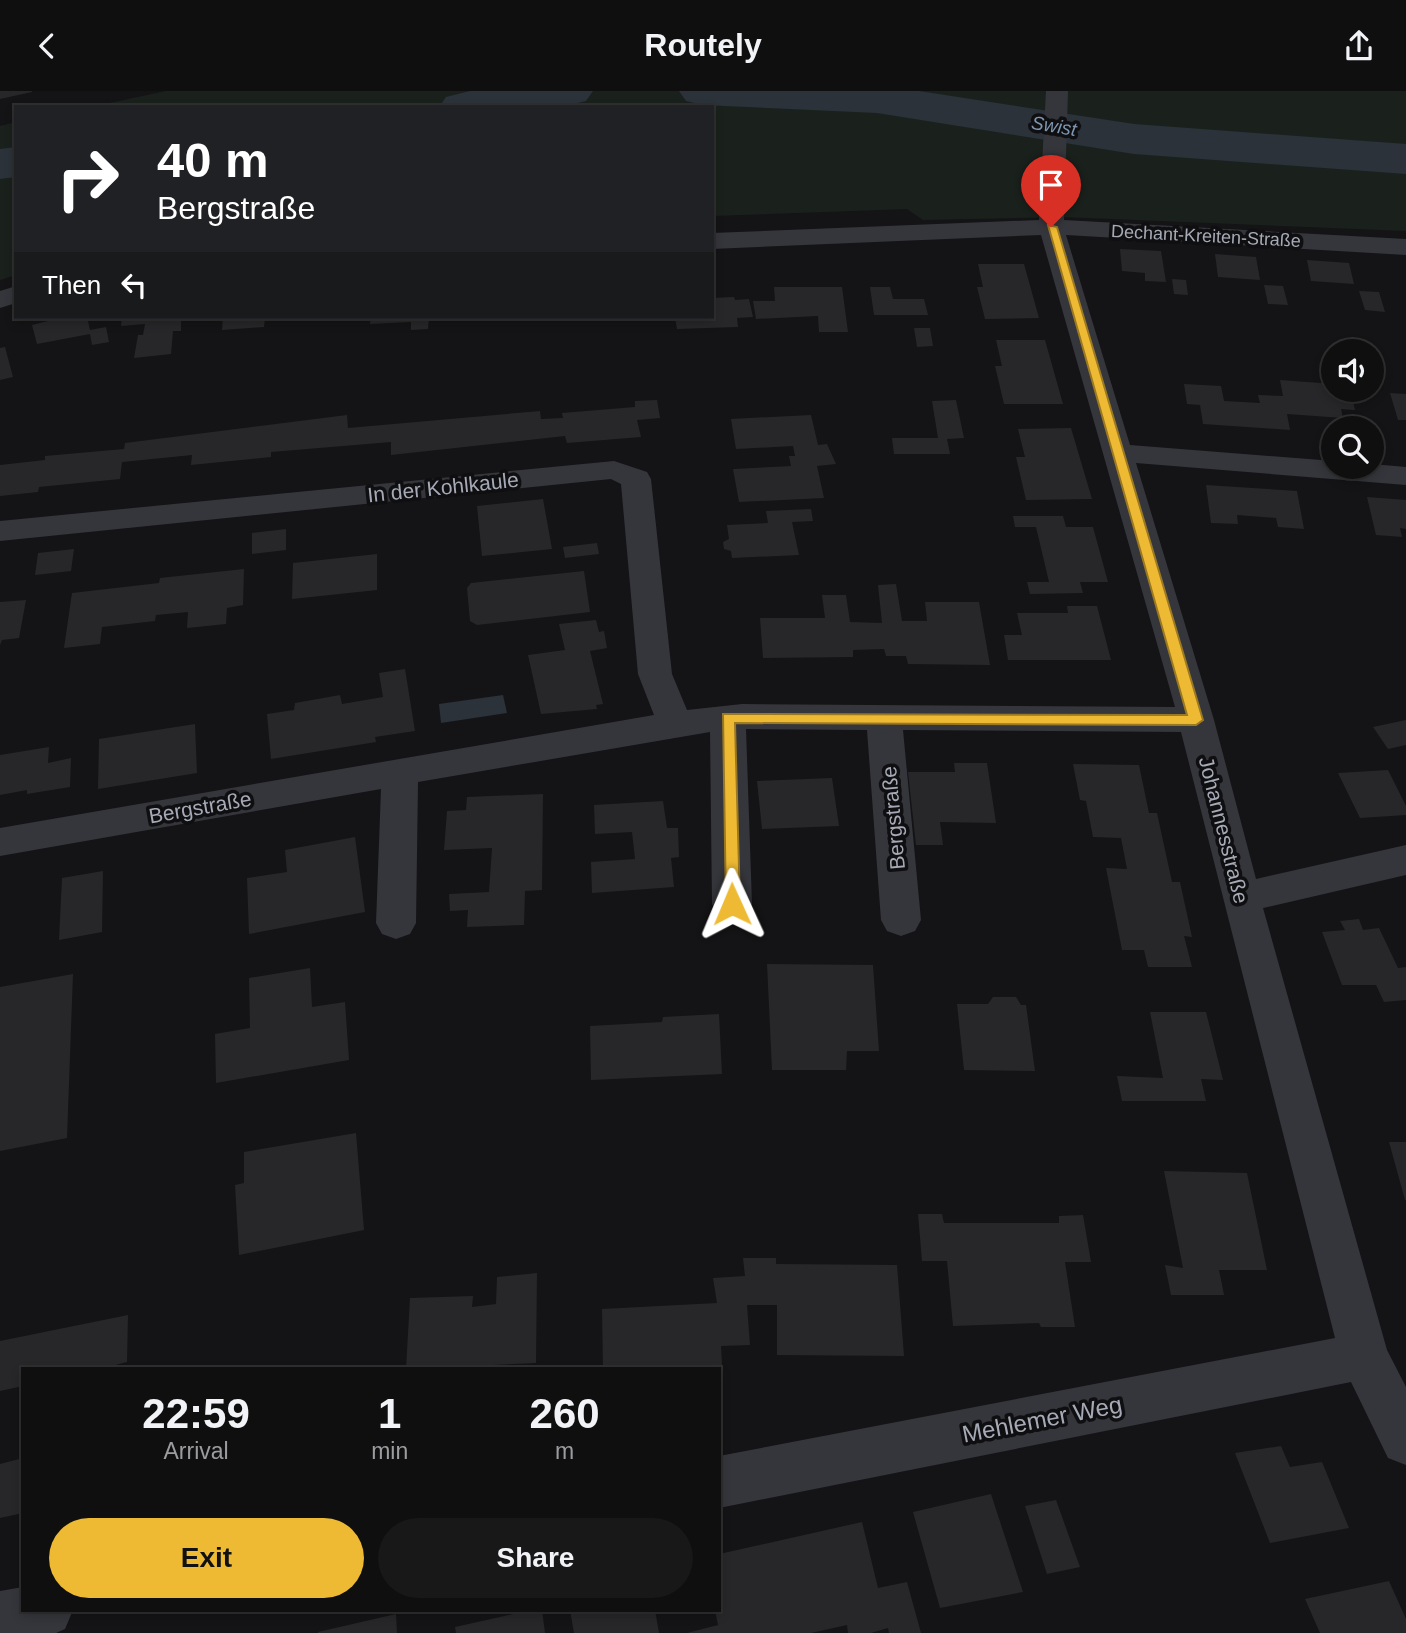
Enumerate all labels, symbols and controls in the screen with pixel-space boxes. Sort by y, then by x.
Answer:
icon: back [28,27,66,65]
text: Routely [644,27,762,63]
icon: share [1340,27,1378,65]
water label: Swist [1030,112,1079,140]
icon: right [42,133,133,224]
text: 40 m [157,133,269,187]
pin [1021,155,1081,227]
icon: arrive [1032,166,1070,204]
text: Bergstraße [157,190,315,226]
street label: Dechant-Kreiten-Straße [1111,221,1301,251]
icon: left [115,266,153,304]
text: Then [42,270,101,300]
map controls [1321,339,1384,479]
button: sound [1321,339,1384,402]
button: search [1321,416,1384,479]
street label: In der Kohlkaule [366,468,520,506]
street label: Johannesstraße [1195,754,1253,906]
street label: Bergstraße [877,765,909,871]
street label: Bergstraße [147,787,253,827]
position arrow [695,867,769,941]
text: 22:59 [142,1390,250,1437]
text: 1 [378,1390,401,1437]
text: 260 [530,1390,600,1437]
street label: Mehlemer Weg [960,1390,1124,1448]
text: Arrival [163,1438,229,1464]
text: min [371,1438,408,1464]
text: m [555,1438,574,1464]
button: Exit [49,1518,364,1598]
button: Share [378,1518,693,1598]

